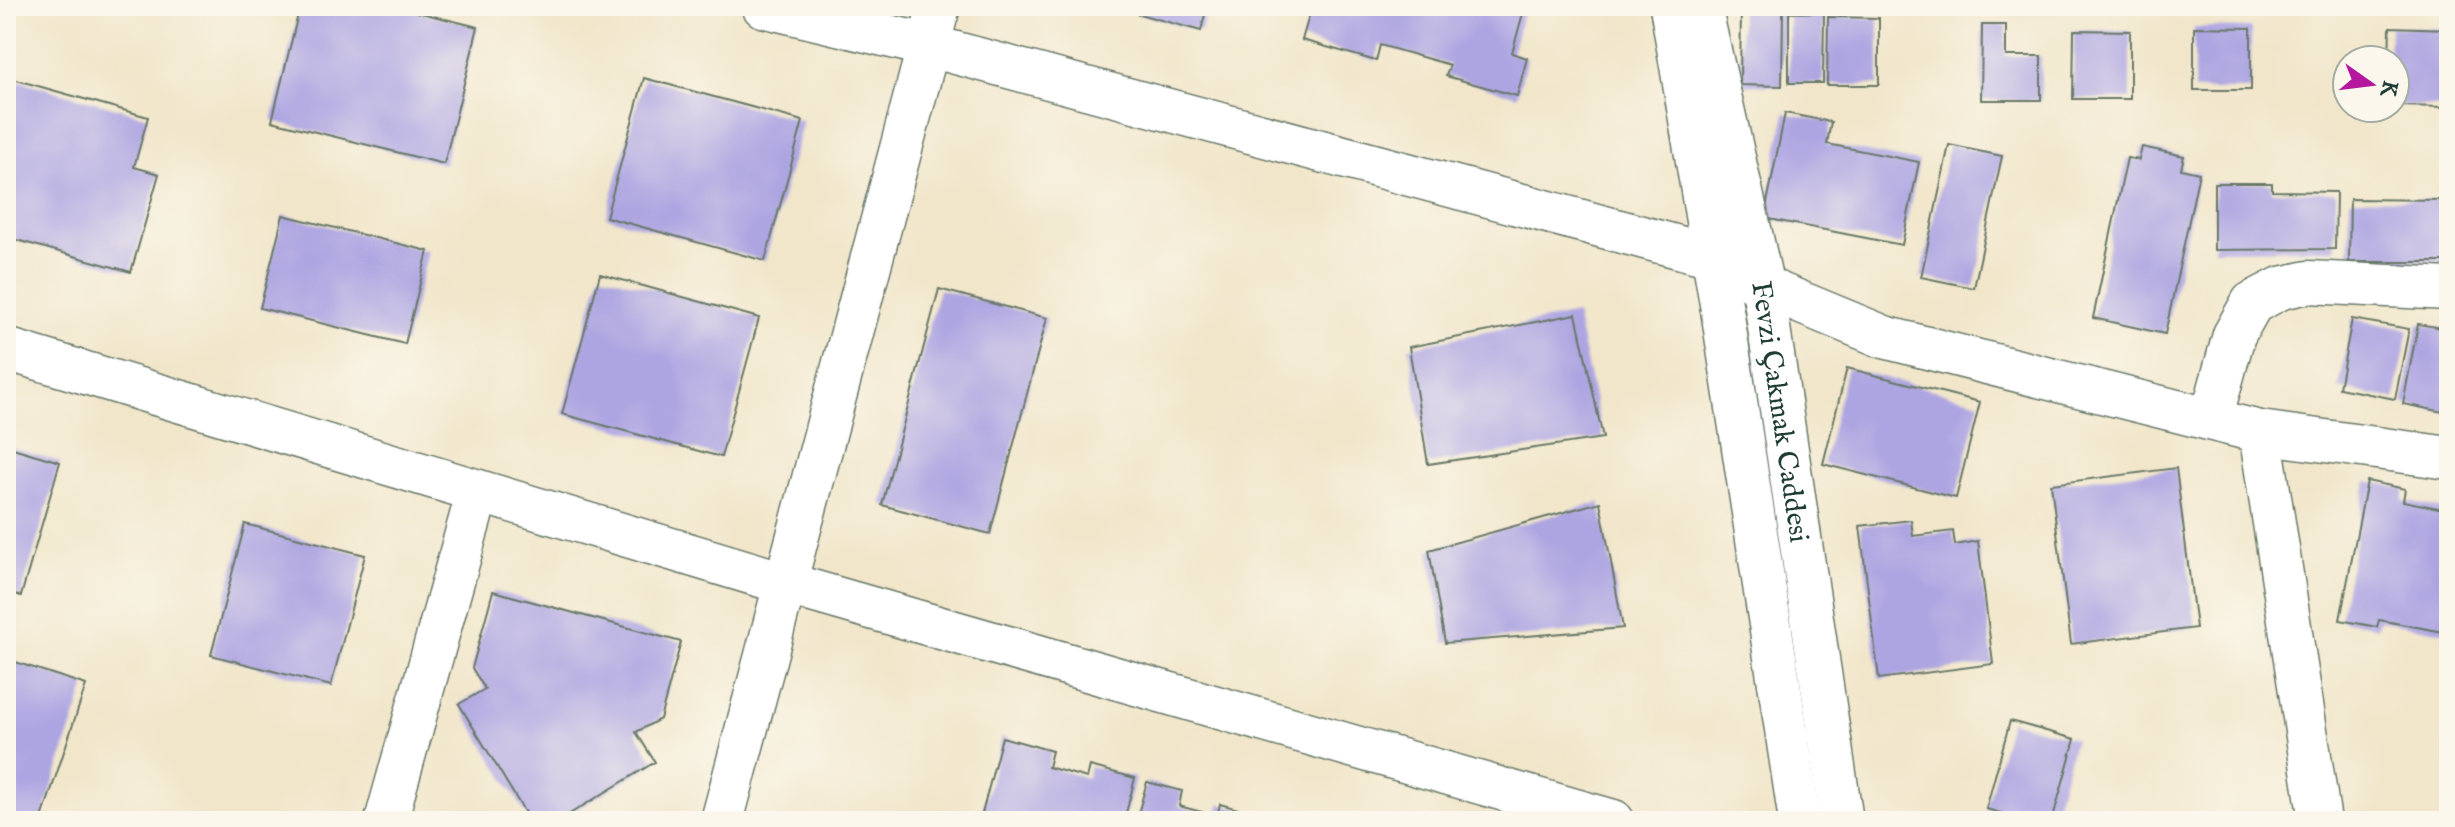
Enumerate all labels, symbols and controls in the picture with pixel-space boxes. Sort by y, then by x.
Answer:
north arrow [2331,44,2411,124]
text: K [2373,77,2404,101]
street label: Fevzi Çakmak Caddesi [1742,279,1816,545]

